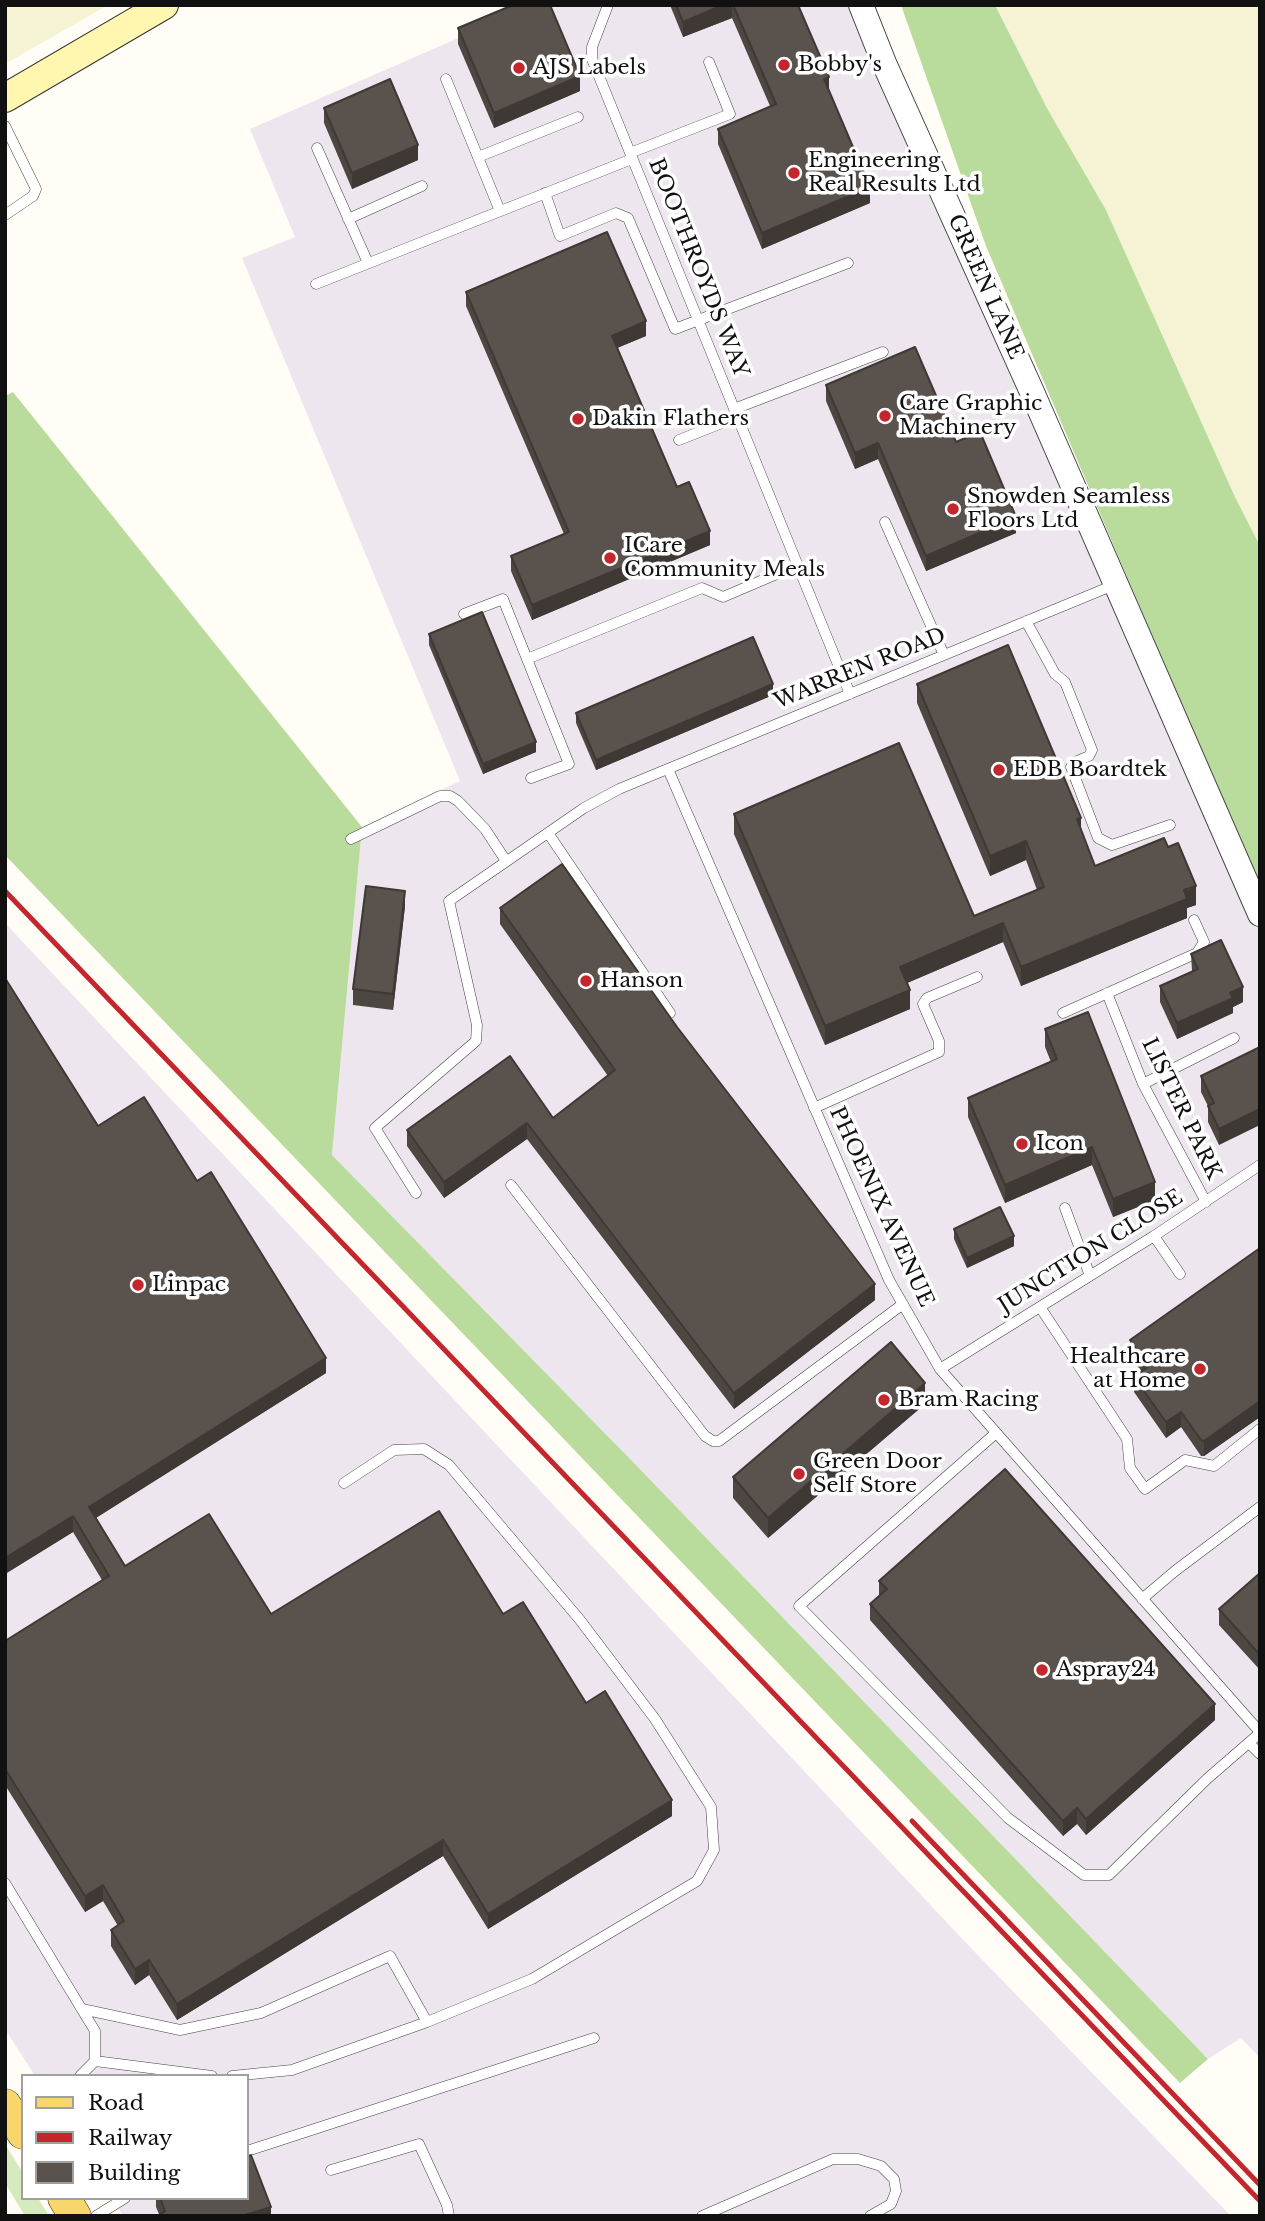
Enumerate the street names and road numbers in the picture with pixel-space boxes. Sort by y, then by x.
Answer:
street label: BOOTHROYDS WAY [642,155,754,381]
street label: GREEN LANE [942,211,1028,363]
street label: WARREN ROAD [771,623,949,715]
street label: LISTER PARK [1136,1034,1226,1184]
street label: PHOENIX AVENUE [824,1103,938,1311]
street label: JUNCTION CLOSE [994,1185,1188,1319]

